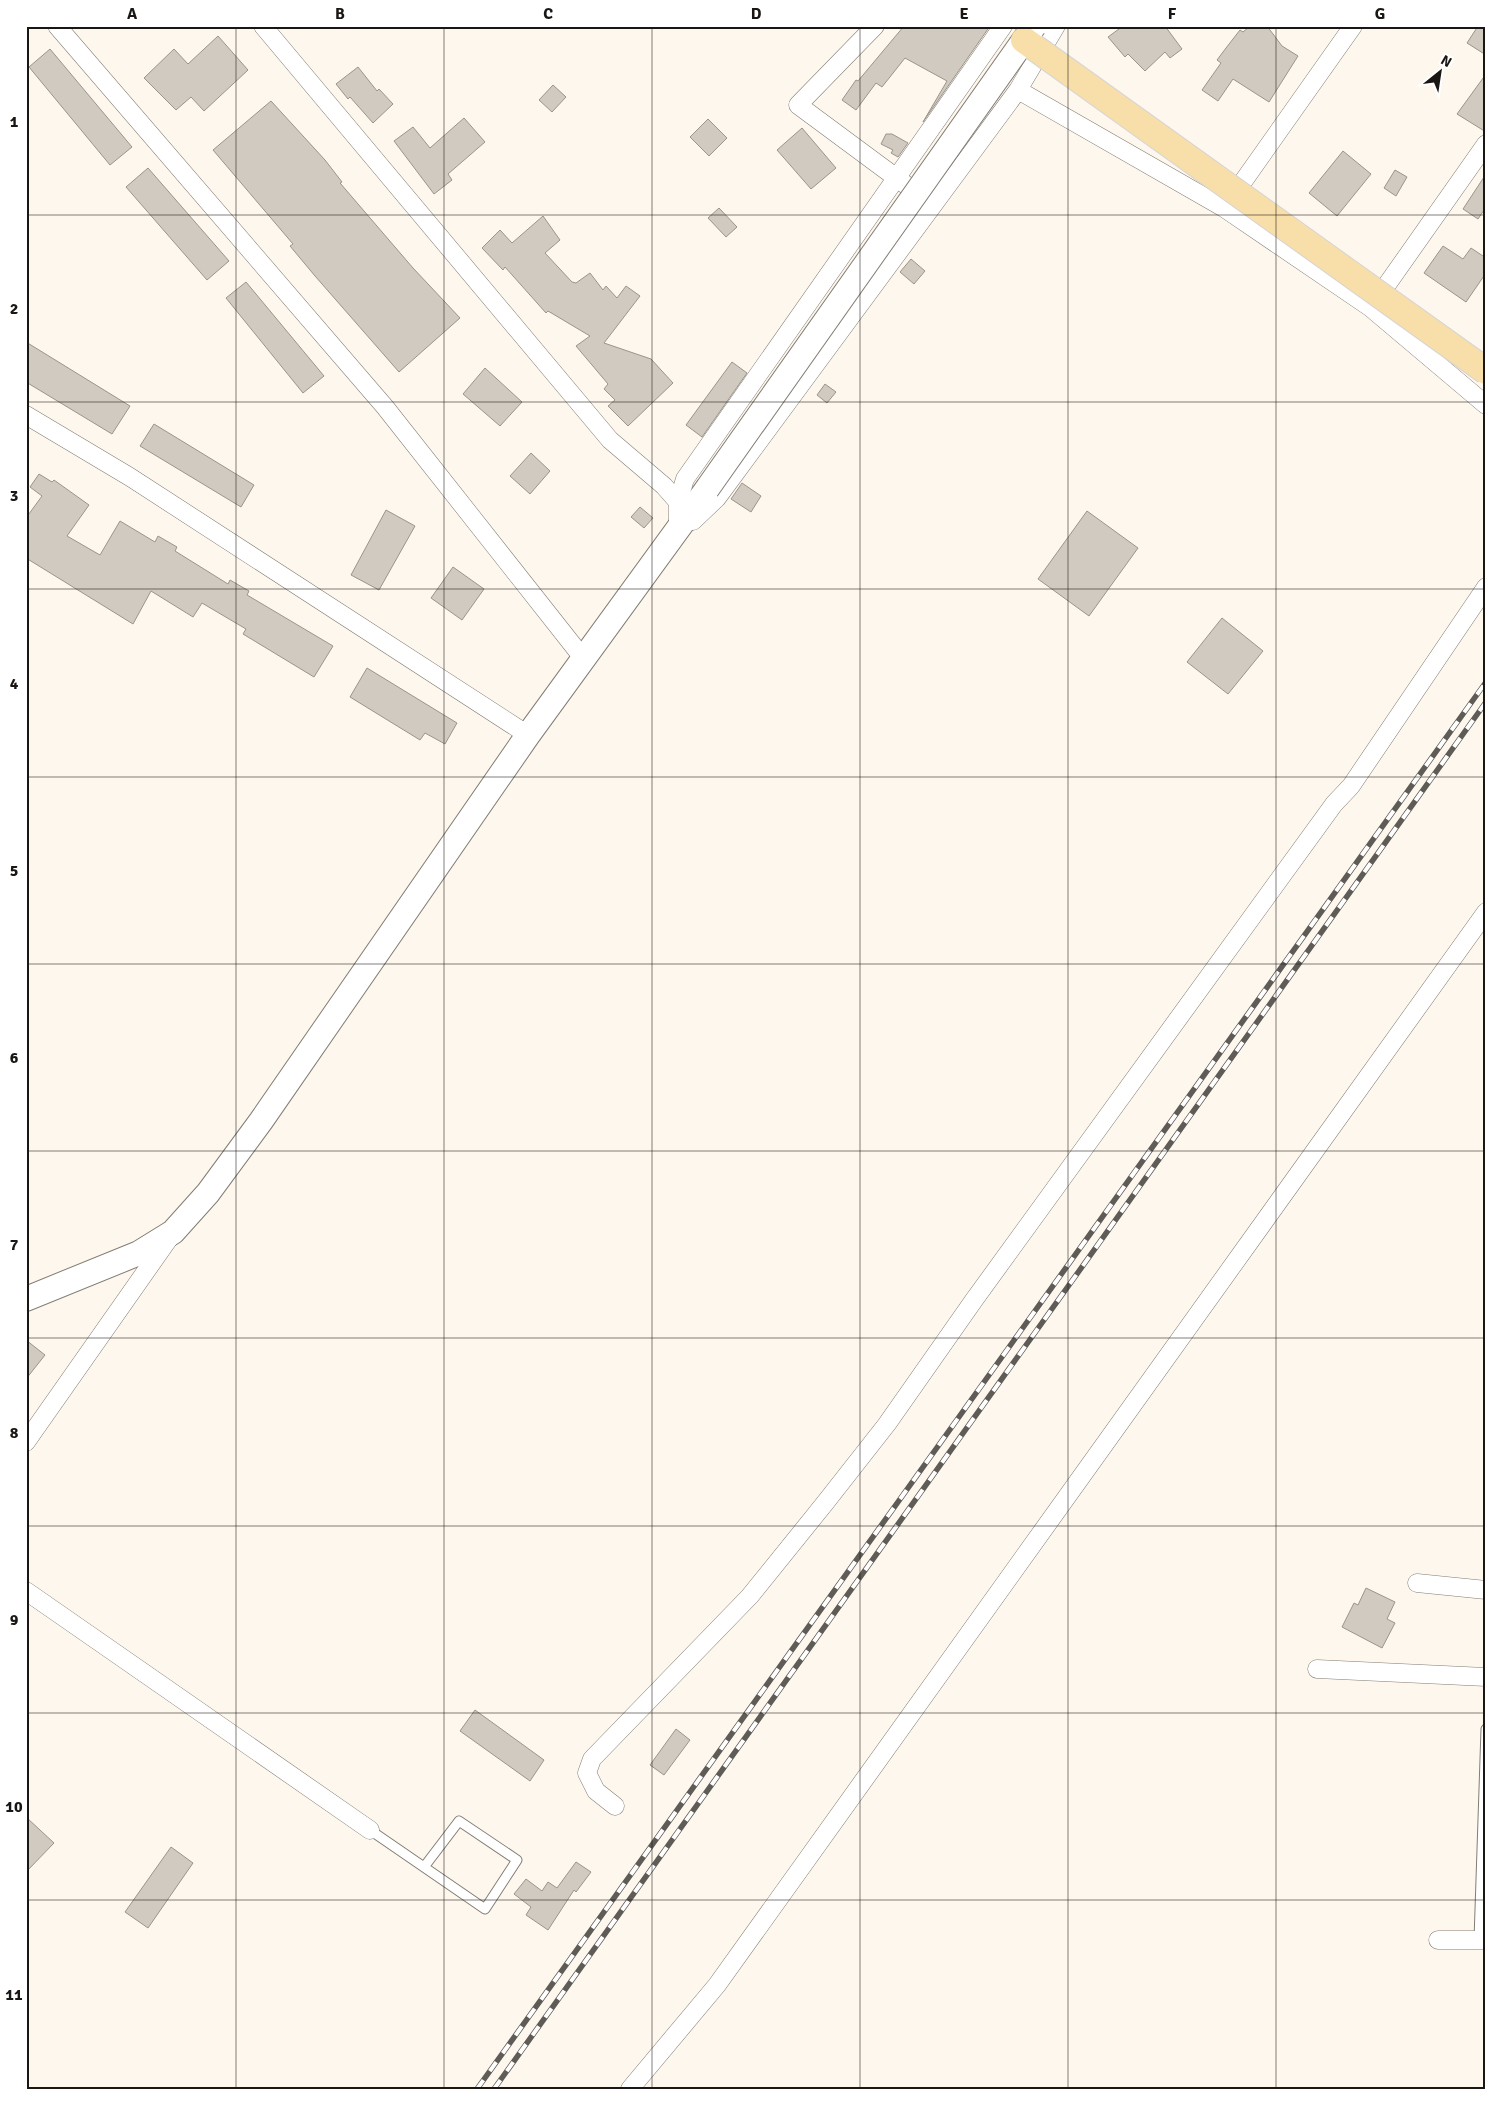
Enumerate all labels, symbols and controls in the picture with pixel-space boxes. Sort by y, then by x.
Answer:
text: A [127,4,138,24]
text: B [335,4,345,24]
text: C [543,4,553,24]
text: D [751,4,762,24]
text: E [959,4,969,24]
text: F [1168,4,1177,24]
text: G [1375,4,1385,24]
north arrow [1414,48,1464,98]
text: N [1438,51,1455,71]
text: 1 [10,112,19,132]
text: 2 [10,299,18,319]
text: 3 [10,486,18,506]
text: 4 [10,674,19,694]
text: 5 [10,861,18,881]
text: 6 [10,1048,19,1068]
text: 7 [10,1235,19,1255]
text: 8 [10,1423,19,1443]
text: 9 [10,1610,19,1630]
text: 10 [5,1797,23,1817]
text: 11 [5,1985,23,2005]

